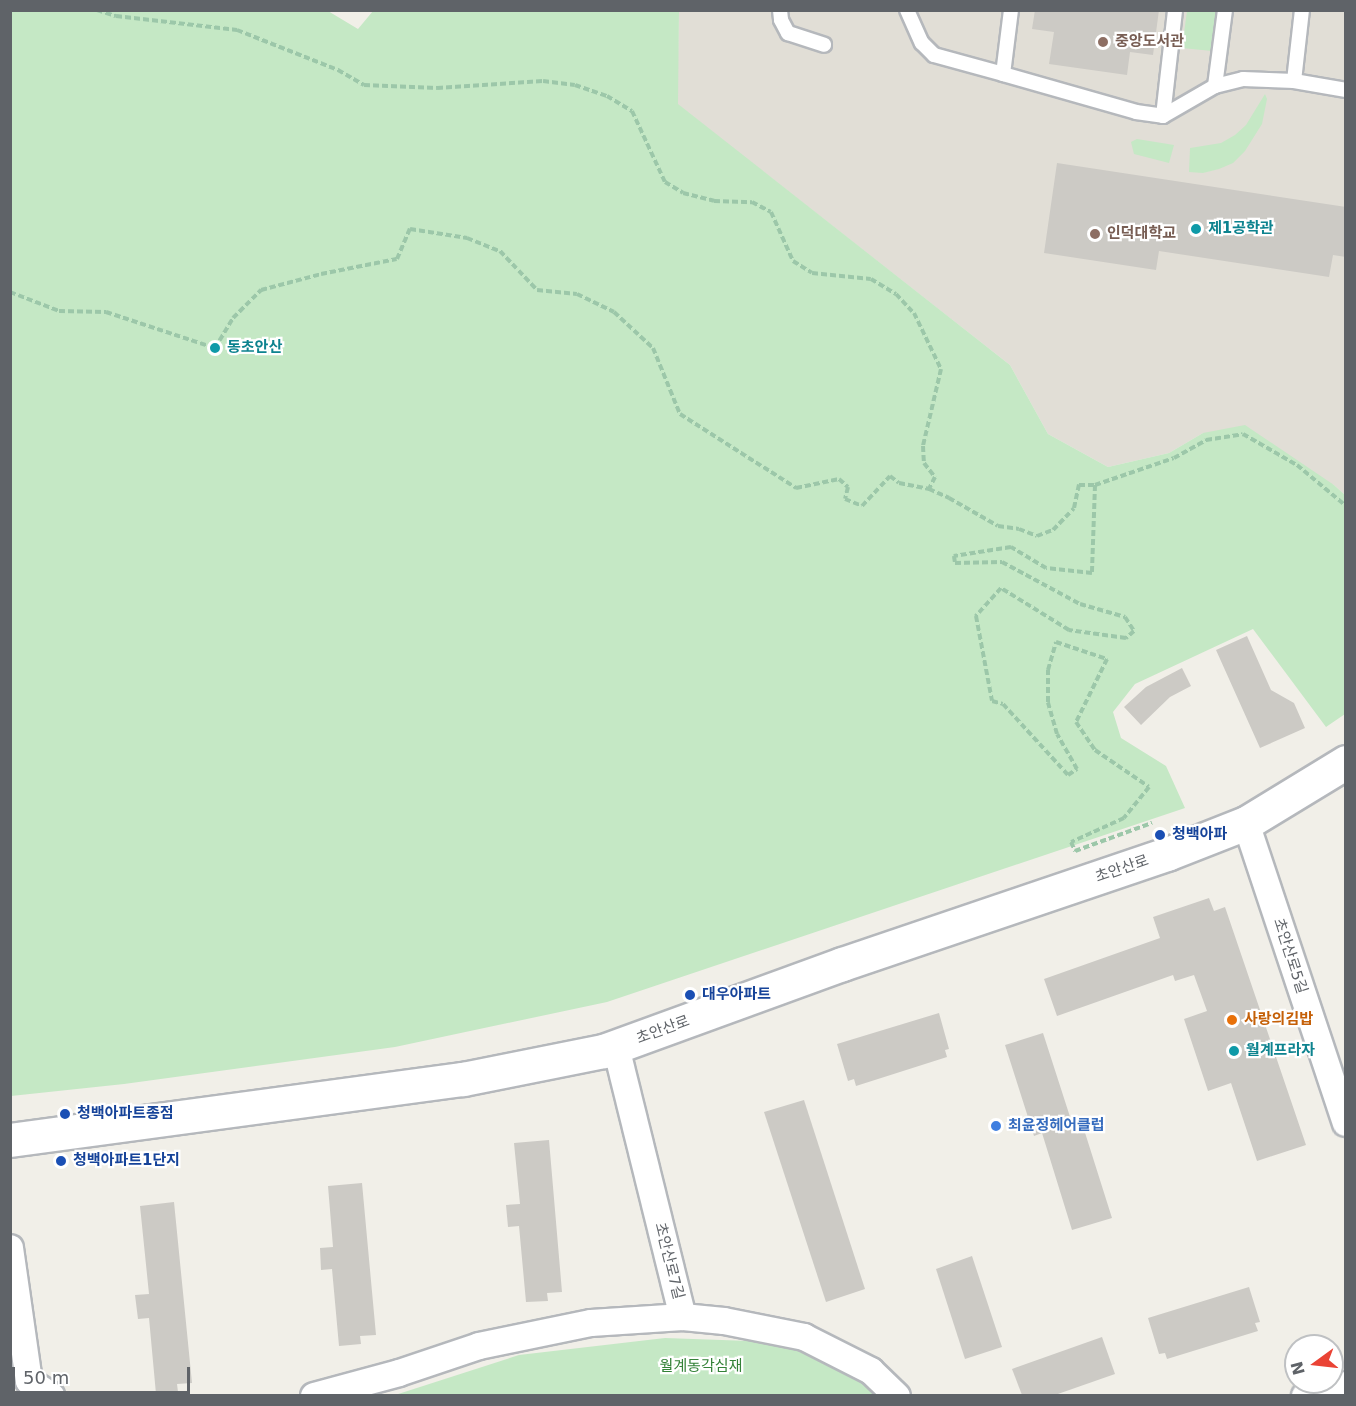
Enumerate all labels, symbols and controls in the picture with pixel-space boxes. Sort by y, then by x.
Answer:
place label: 중앙도서관 [1115,33,1184,51]
marker: 중앙도서관 [1096,35,1110,49]
place label: 제1공학관 [1208,220,1274,238]
marker: 제1공학관 [1189,222,1203,236]
place label: 인덕대학교 [1107,225,1176,243]
marker: 인덕대학교 [1088,227,1102,241]
place label: 동초안산 [227,339,282,357]
marker: 동초안산 [208,341,222,355]
place label: 청백아파 [1172,826,1227,844]
marker: 청백아파 [1153,828,1167,842]
street label: 초안산로 [1093,852,1151,886]
street label: 초안산로5길 [1269,916,1311,996]
place label: 대우아파트 [702,986,771,1004]
marker: 대우아파트 [683,988,697,1002]
place label: 사랑의김밥 [1244,1011,1313,1029]
street label: 초안산로 [634,1012,692,1048]
marker: 사랑의김밥 [1225,1013,1239,1027]
place label: 월계프라자 [1246,1042,1315,1060]
marker: 월계프라자 [1227,1044,1241,1058]
place label: 청백아파트종점 [77,1105,174,1123]
marker: 청백아파트종점 [58,1107,72,1121]
place label: 최윤정헤어클럽 [1008,1117,1105,1135]
marker: 최윤정헤어클럽 [989,1119,1003,1133]
place label: 청백아파트1단지 [73,1152,180,1170]
marker: 청백아파트1단지 [54,1154,68,1168]
street label: 초안산로7길 [651,1221,687,1301]
north arrow [1284,1334,1344,1394]
scale bar [15,1355,194,1393]
park label: 월계동각심재 [660,1358,742,1376]
text: N [1287,1359,1309,1377]
text: 50 m [23,1367,69,1388]

